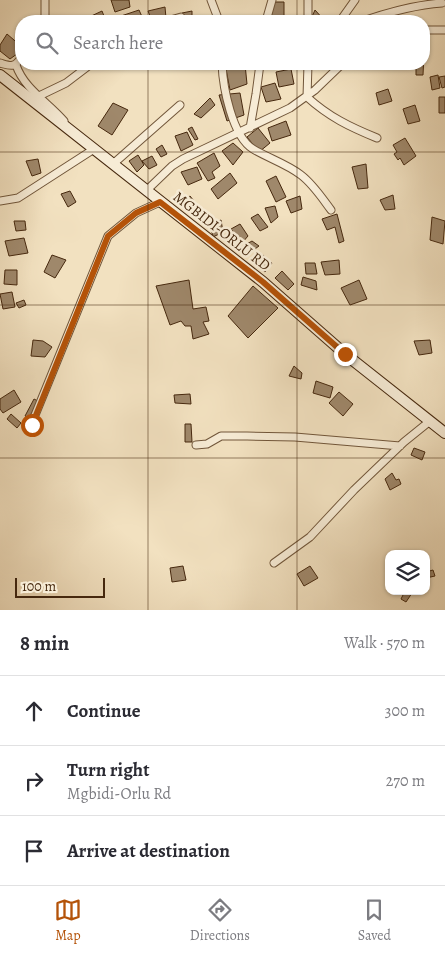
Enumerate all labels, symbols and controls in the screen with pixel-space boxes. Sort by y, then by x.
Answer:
search box [15,15,430,70]
icon: search [33,29,61,57]
text: Search here [73,30,163,56]
street label: MGBIDI-ORLU RD [169,187,275,275]
route end [334,343,357,366]
route start [21,414,44,437]
map controls [385,550,430,595]
button: layers [385,550,430,595]
scale bar [15,575,105,598]
text: 100 m [22,577,56,596]
text: 8 min [20,629,69,657]
text: Walk · 570 m [344,632,425,654]
icon: ahead [20,697,48,725]
text: Continue [67,698,141,724]
text: 300 m [385,700,425,722]
text: Turn right [67,757,149,783]
icon: right [20,767,48,795]
text: 270 m [386,770,425,792]
text: Mgbidi-Orlu Rd [67,783,171,805]
icon: arrive [20,837,48,865]
text: Arrive at destination [67,838,230,864]
tab: Map [54,896,82,945]
tab: Directions [190,896,250,945]
tab: Saved [358,896,391,945]

